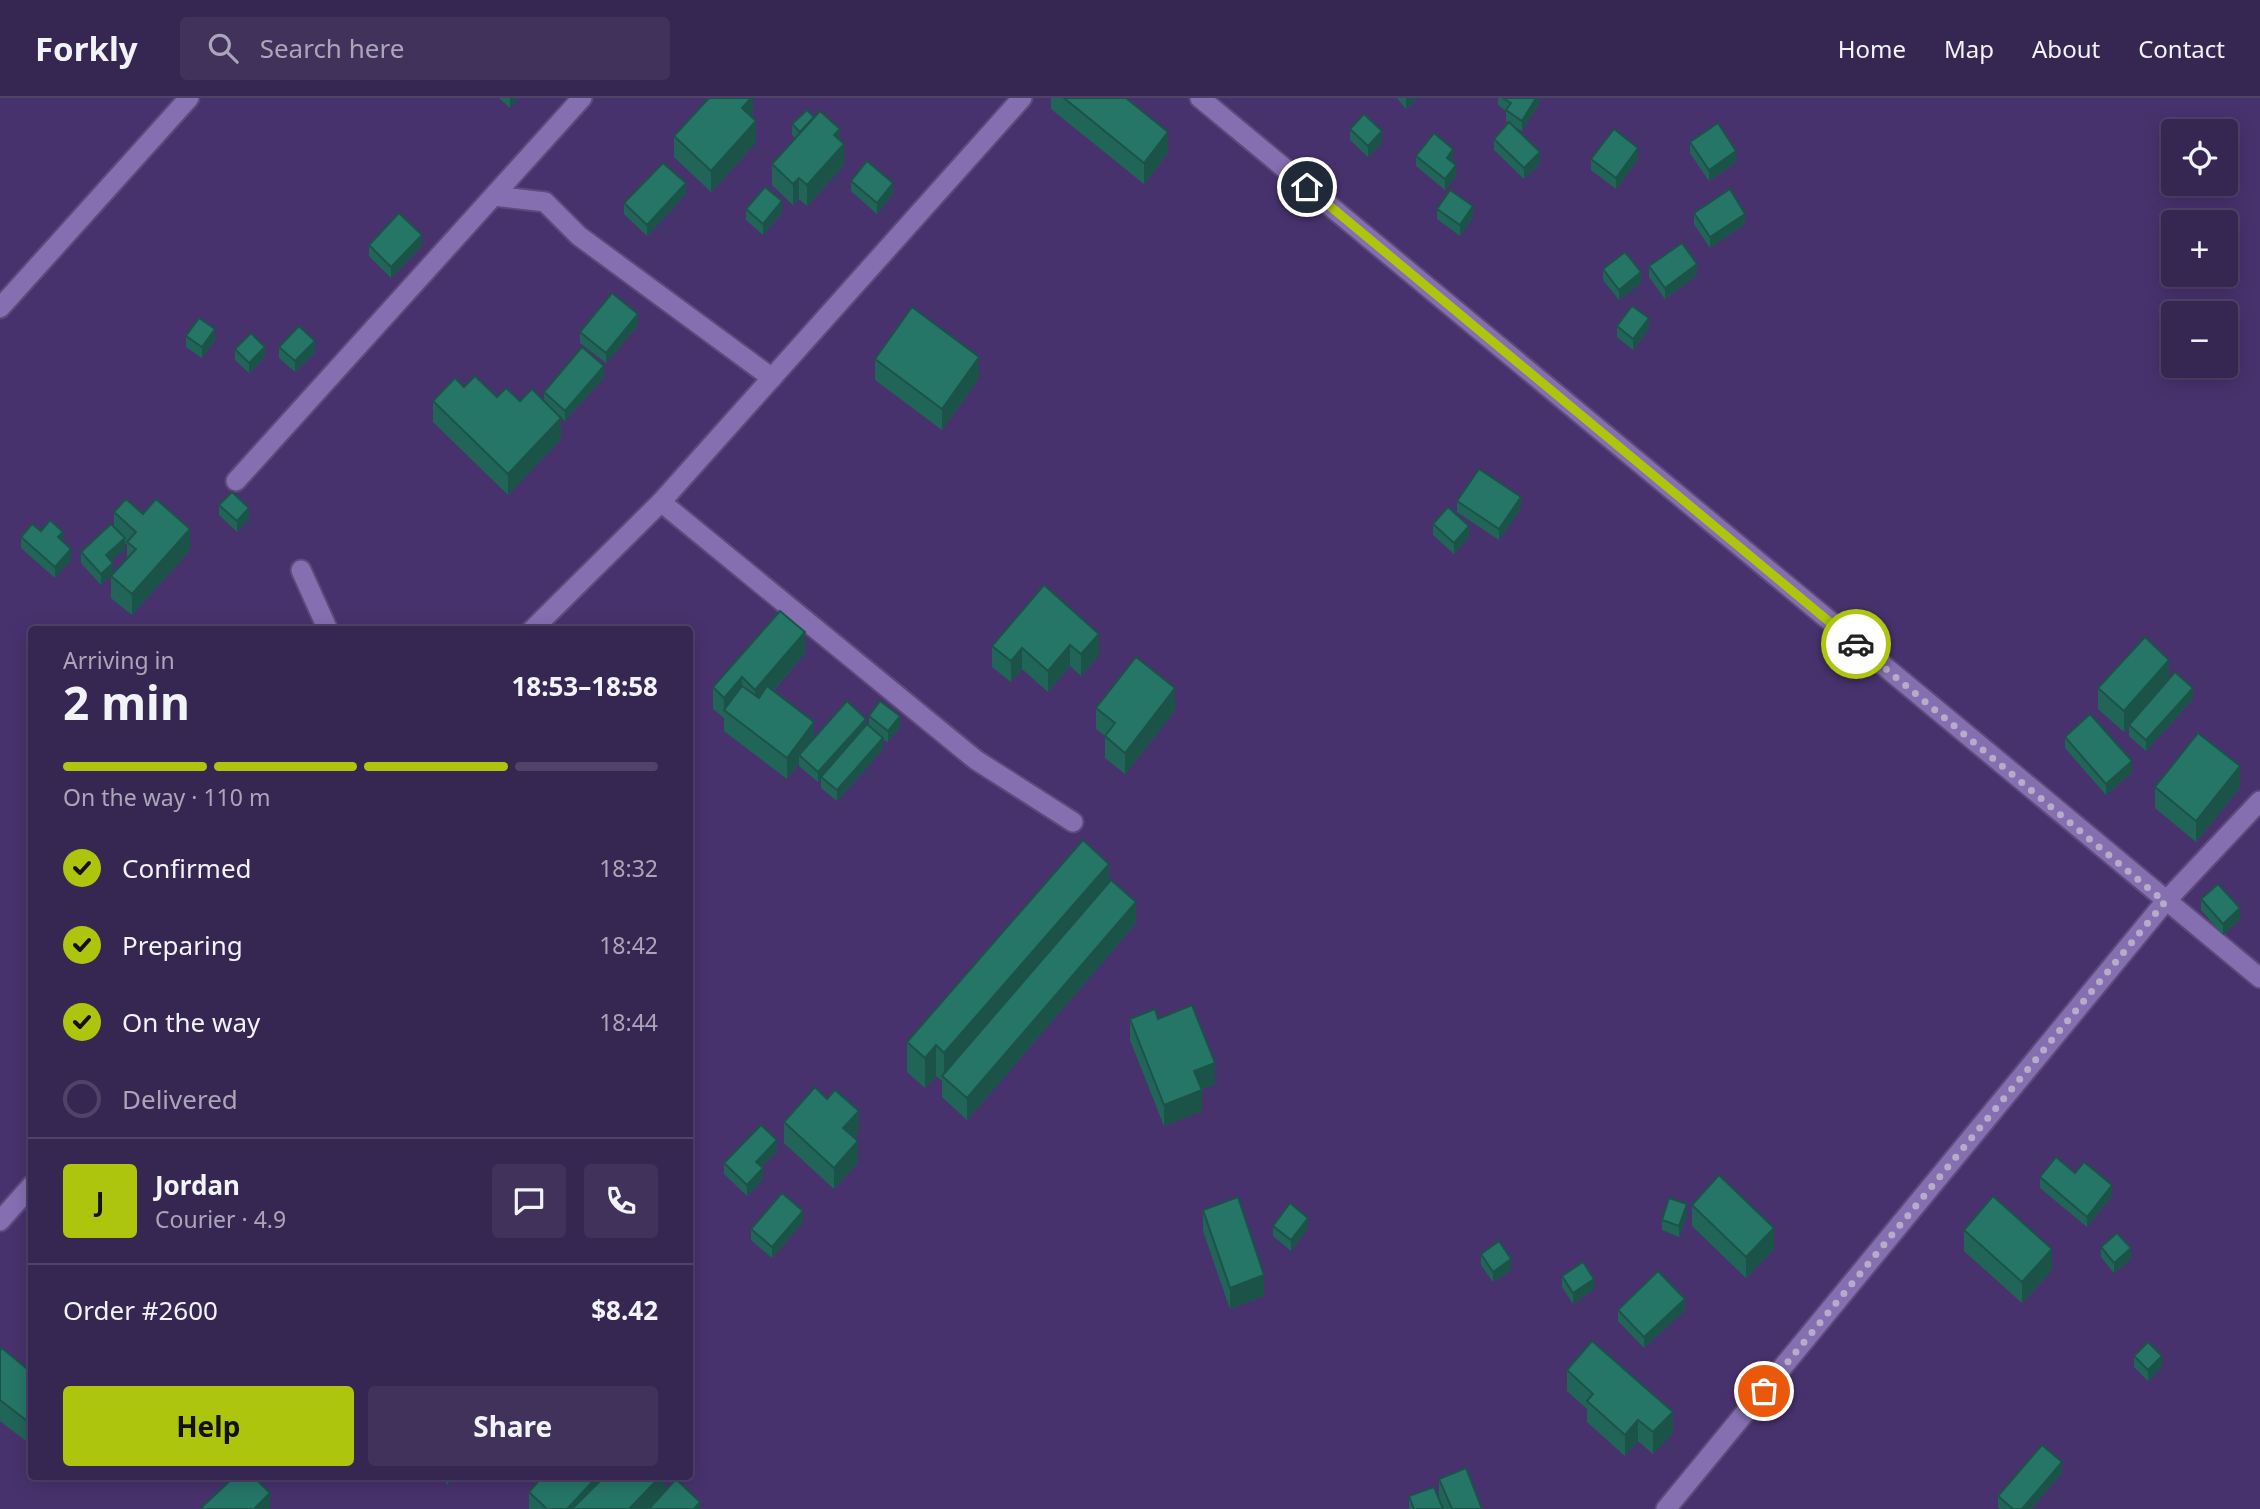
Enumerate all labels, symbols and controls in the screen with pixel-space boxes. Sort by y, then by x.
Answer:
search box [180,17,670,80]
text: Forkly [35,26,138,71]
icon: search [204,29,242,67]
text: Search here [260,30,404,66]
text: Home [1838,32,1906,65]
text: Map [1944,32,1994,65]
text: About [2032,32,2100,65]
text: Contact [2138,32,2225,65]
map controls [2161,119,2238,378]
button: locate [2161,119,2238,196]
pin [1277,157,1337,217]
icon: home [1288,168,1326,206]
button: + [2161,210,2238,287]
button: − [2161,301,2238,378]
courier [1821,609,1891,679]
icon: car [1837,625,1875,663]
text: Arriving in [63,644,175,676]
text: 18:53–18:58 [511,668,658,704]
text: 2 min [63,671,190,733]
text: On the way · 110 m [63,781,270,813]
icon: check [63,849,101,887]
text: Confirmed [122,850,252,886]
text: 18:32 [599,852,658,884]
icon: check [63,926,101,964]
text: Preparing [122,927,243,963]
text: 18:42 [599,929,658,961]
icon: check [63,1003,101,1041]
text: On the way [122,1004,260,1040]
text: 18:44 [599,1006,658,1038]
text: Delivered [122,1081,238,1117]
button: chat [492,1164,566,1238]
button: phone [584,1164,658,1238]
text: Jordan [155,1167,240,1203]
text: J [96,1183,104,1219]
text: Courier · 4.9 [155,1203,286,1235]
text: Order #2600 [63,1292,218,1328]
text: $8.42 [591,1292,658,1328]
pin [1734,1361,1794,1421]
icon: bag [1745,1372,1783,1410]
button: Help [63,1386,354,1466]
button: Share [368,1386,658,1466]

